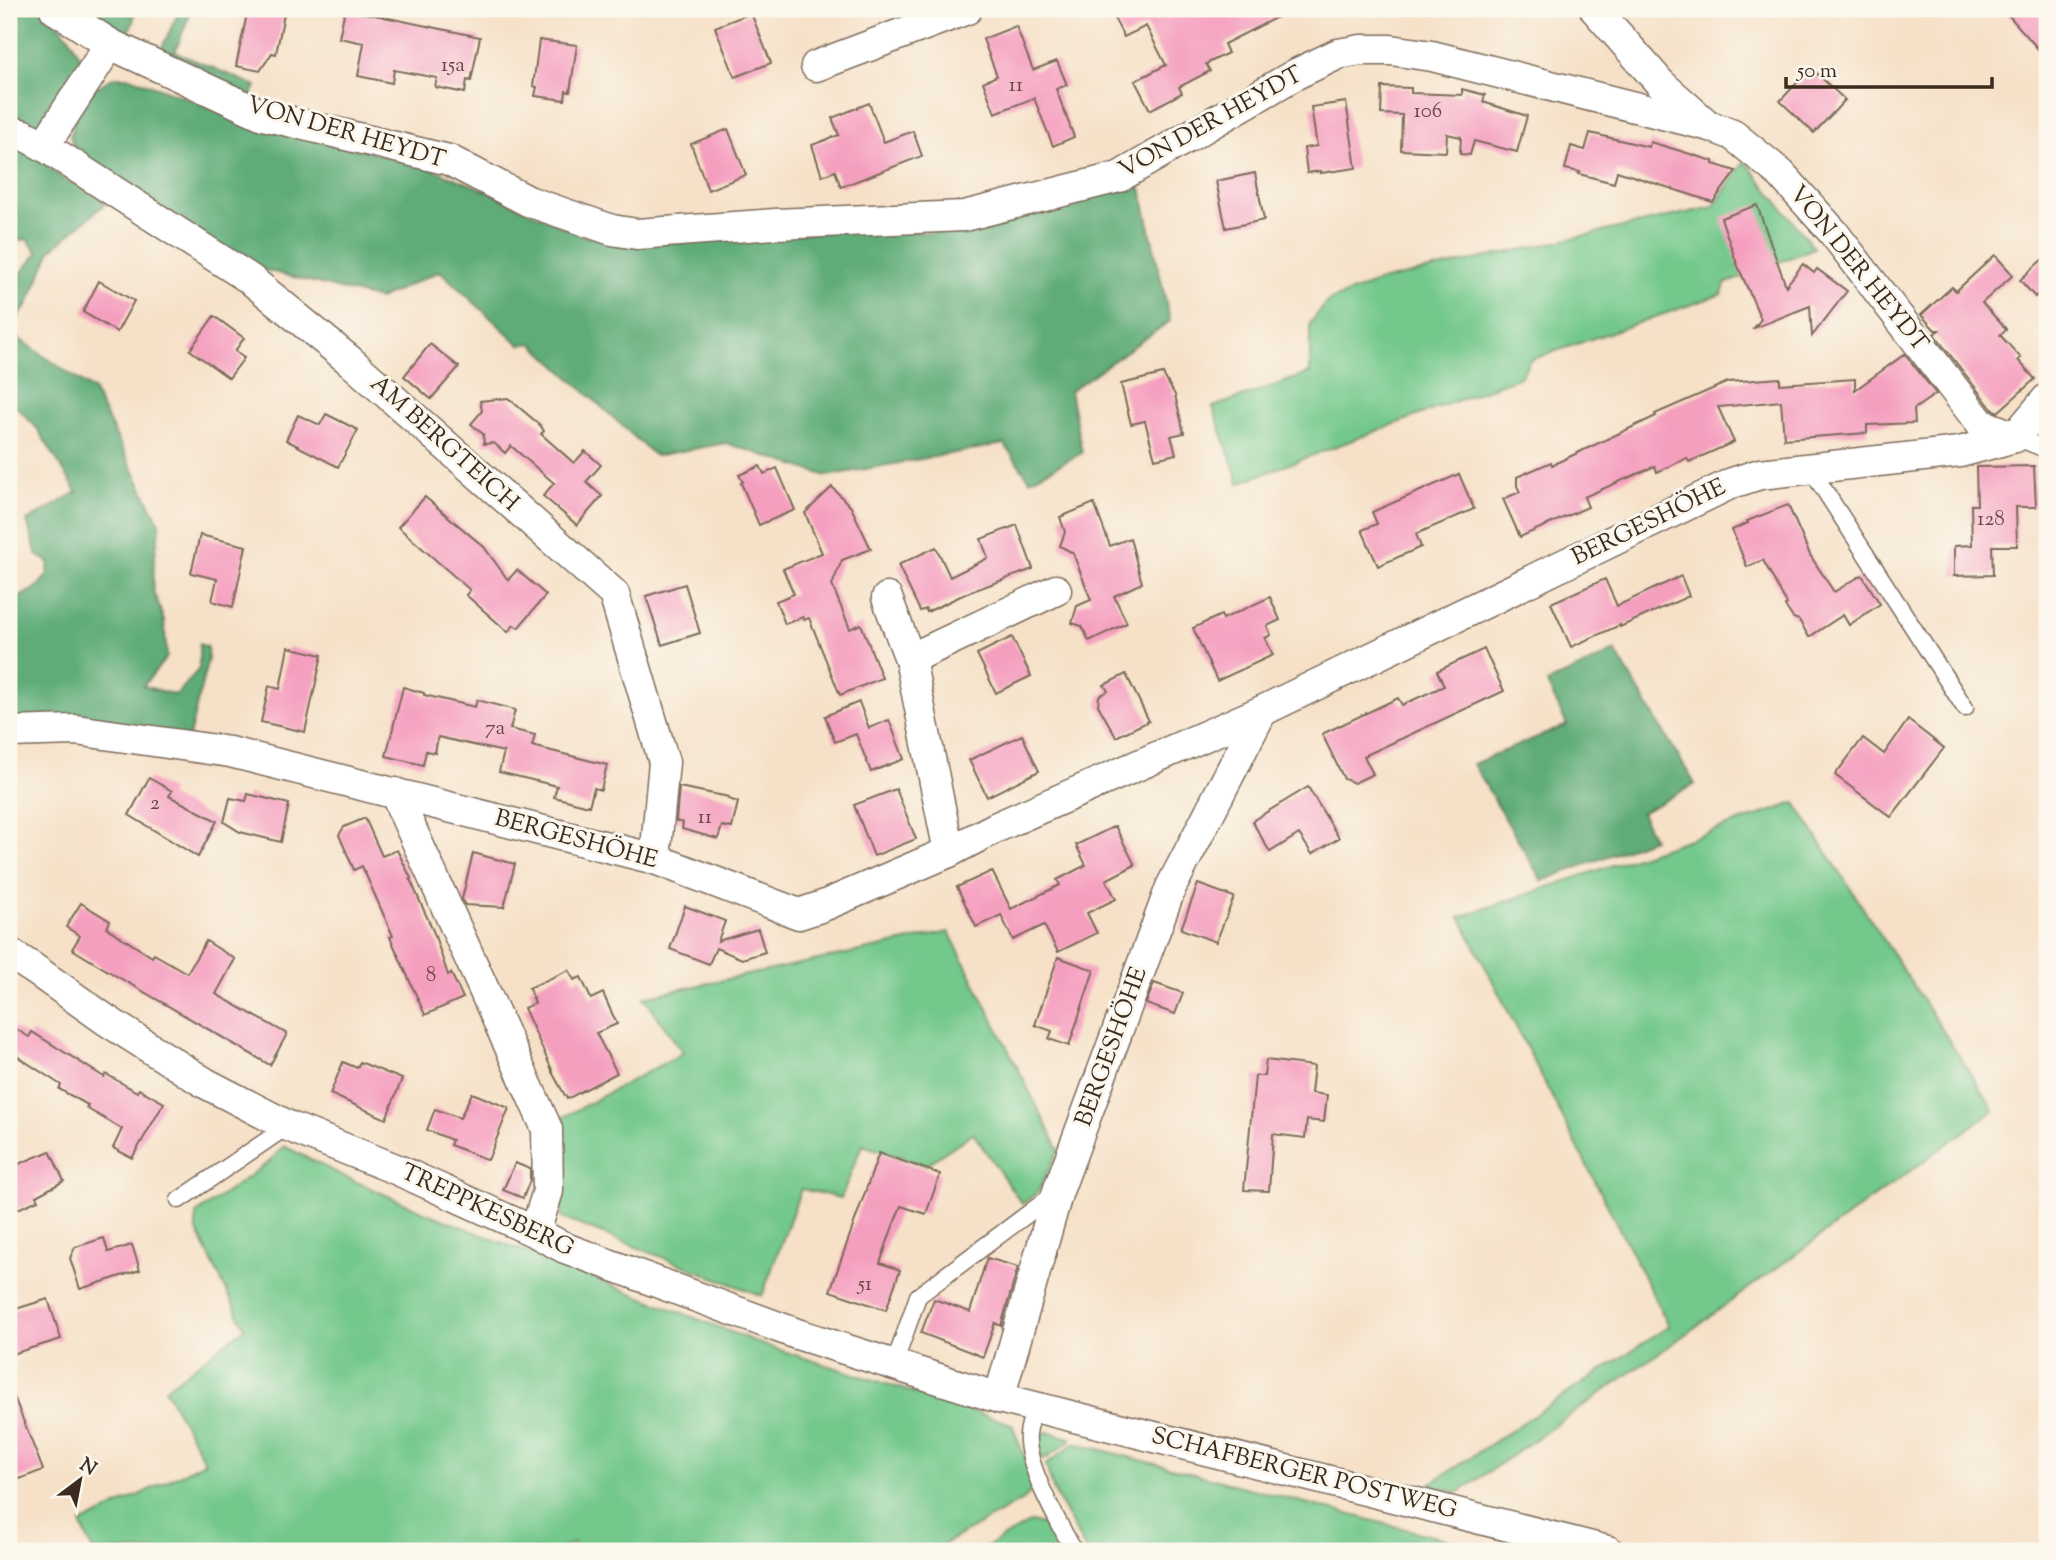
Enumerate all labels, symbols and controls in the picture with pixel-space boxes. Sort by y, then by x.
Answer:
scale bar [1786,46,1993,90]
house number: 15a [441,51,465,81]
text: 50 m [1796,57,1837,87]
street label: VON DER HEYDT [1113,58,1309,188]
house number: 11 [1009,71,1023,101]
street label: VON DER HEYDT [243,88,450,178]
house number: 106 [1414,97,1442,127]
street label: VON DER HEYDT [1780,178,1936,360]
street label: AM BERGTEICH [362,368,526,520]
street label: BERGESHÖHE [1566,471,1732,575]
house number: 128 [1977,505,2005,535]
house number: 7a [485,714,505,744]
house number: 2 [150,789,160,819]
street label: BERGESHÖHE [491,802,662,878]
house number: 11 [698,803,712,833]
house number: 8 [426,961,436,991]
street label: BERGESHÖHE [1067,962,1157,1132]
street label: TREPPKESBERG [395,1156,579,1266]
house number: 51 [857,1270,872,1300]
street label: SCHAFBERGER POSTWEG [1148,1420,1460,1528]
north arrow [46,1444,116,1514]
text: N [74,1452,101,1483]

